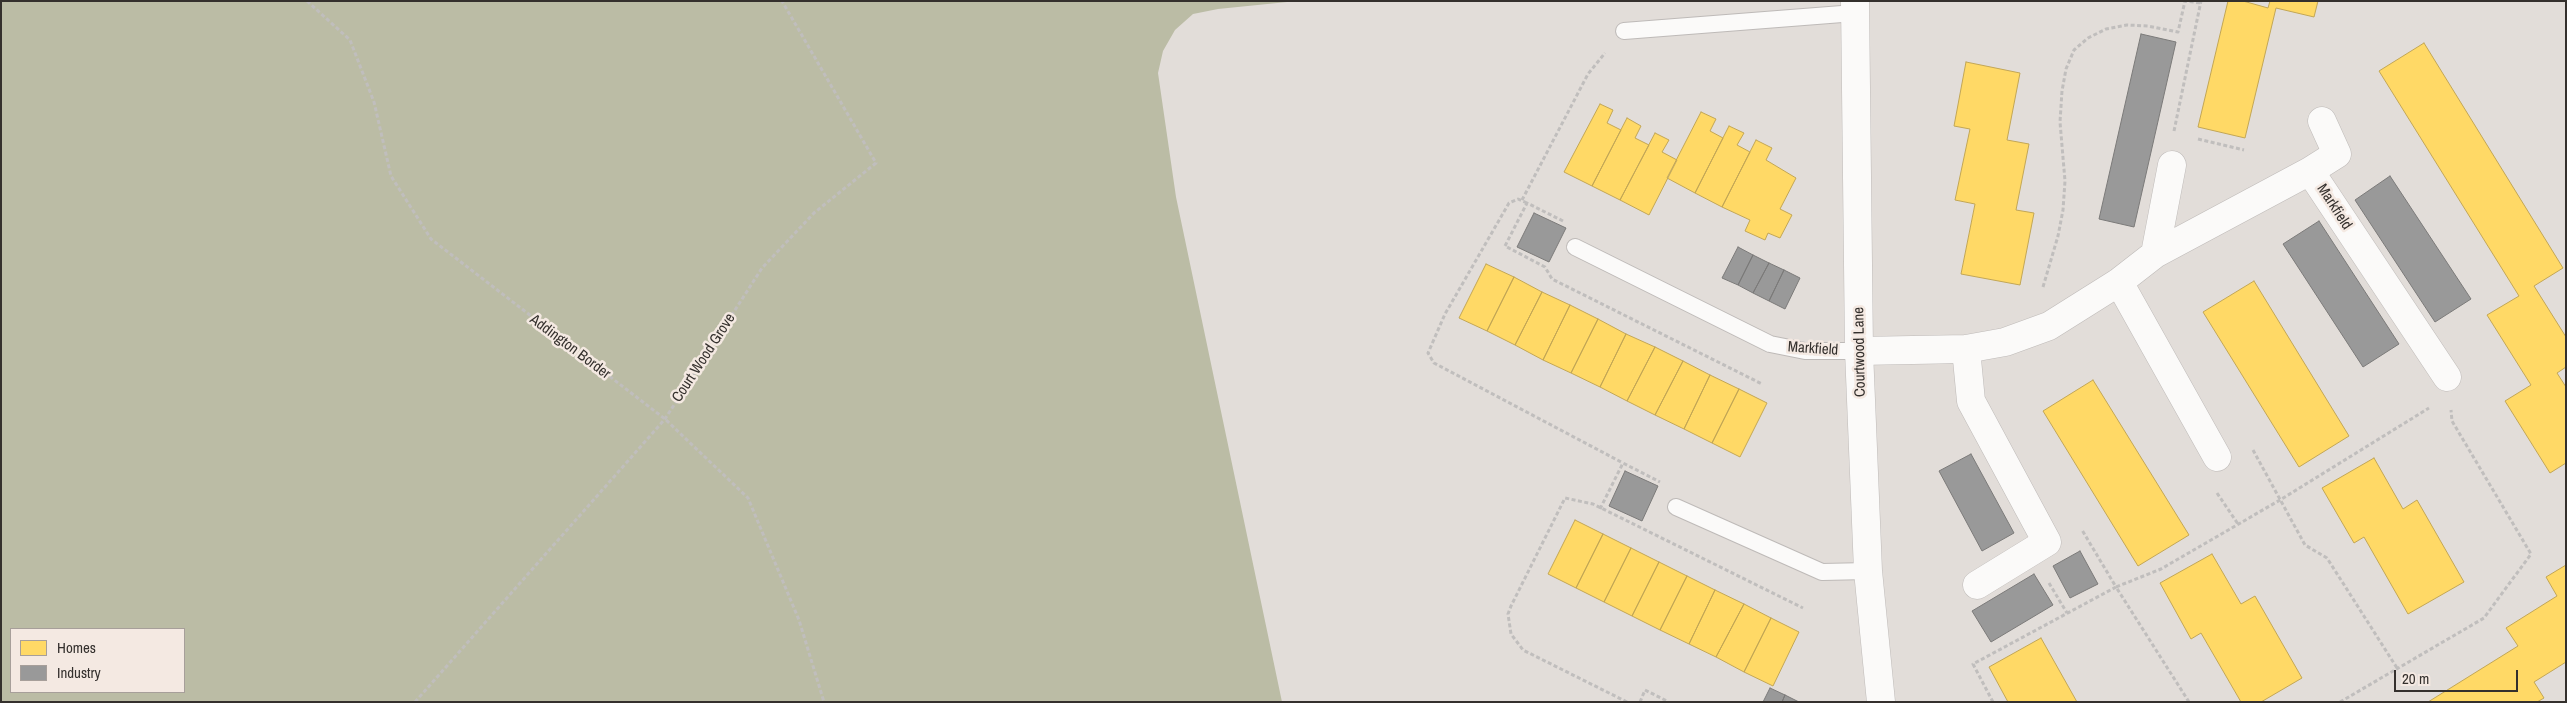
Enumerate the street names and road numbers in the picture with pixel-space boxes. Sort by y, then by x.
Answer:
street label: Markfield [2313,181,2355,233]
street label: Courtwood Lane [1850,307,1870,397]
street label: Court Wood Grove [669,310,739,406]
street label: Addington Border [526,311,614,383]
street label: Markfield [1787,338,1839,360]

